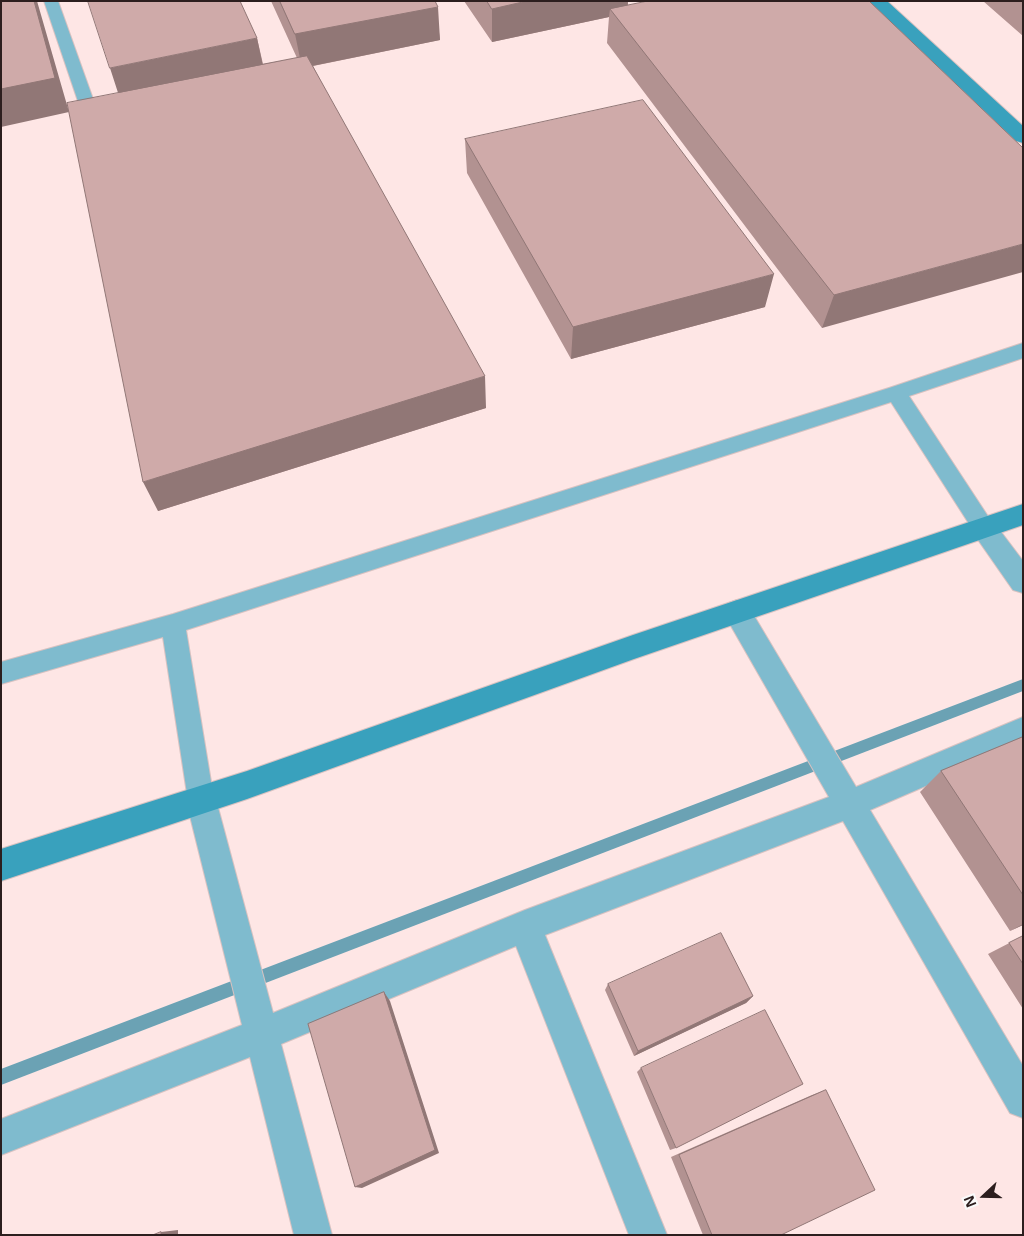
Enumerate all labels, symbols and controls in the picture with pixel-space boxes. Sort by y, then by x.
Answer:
north arrow [959,1171,1009,1221]
text: N [959,1193,980,1210]

